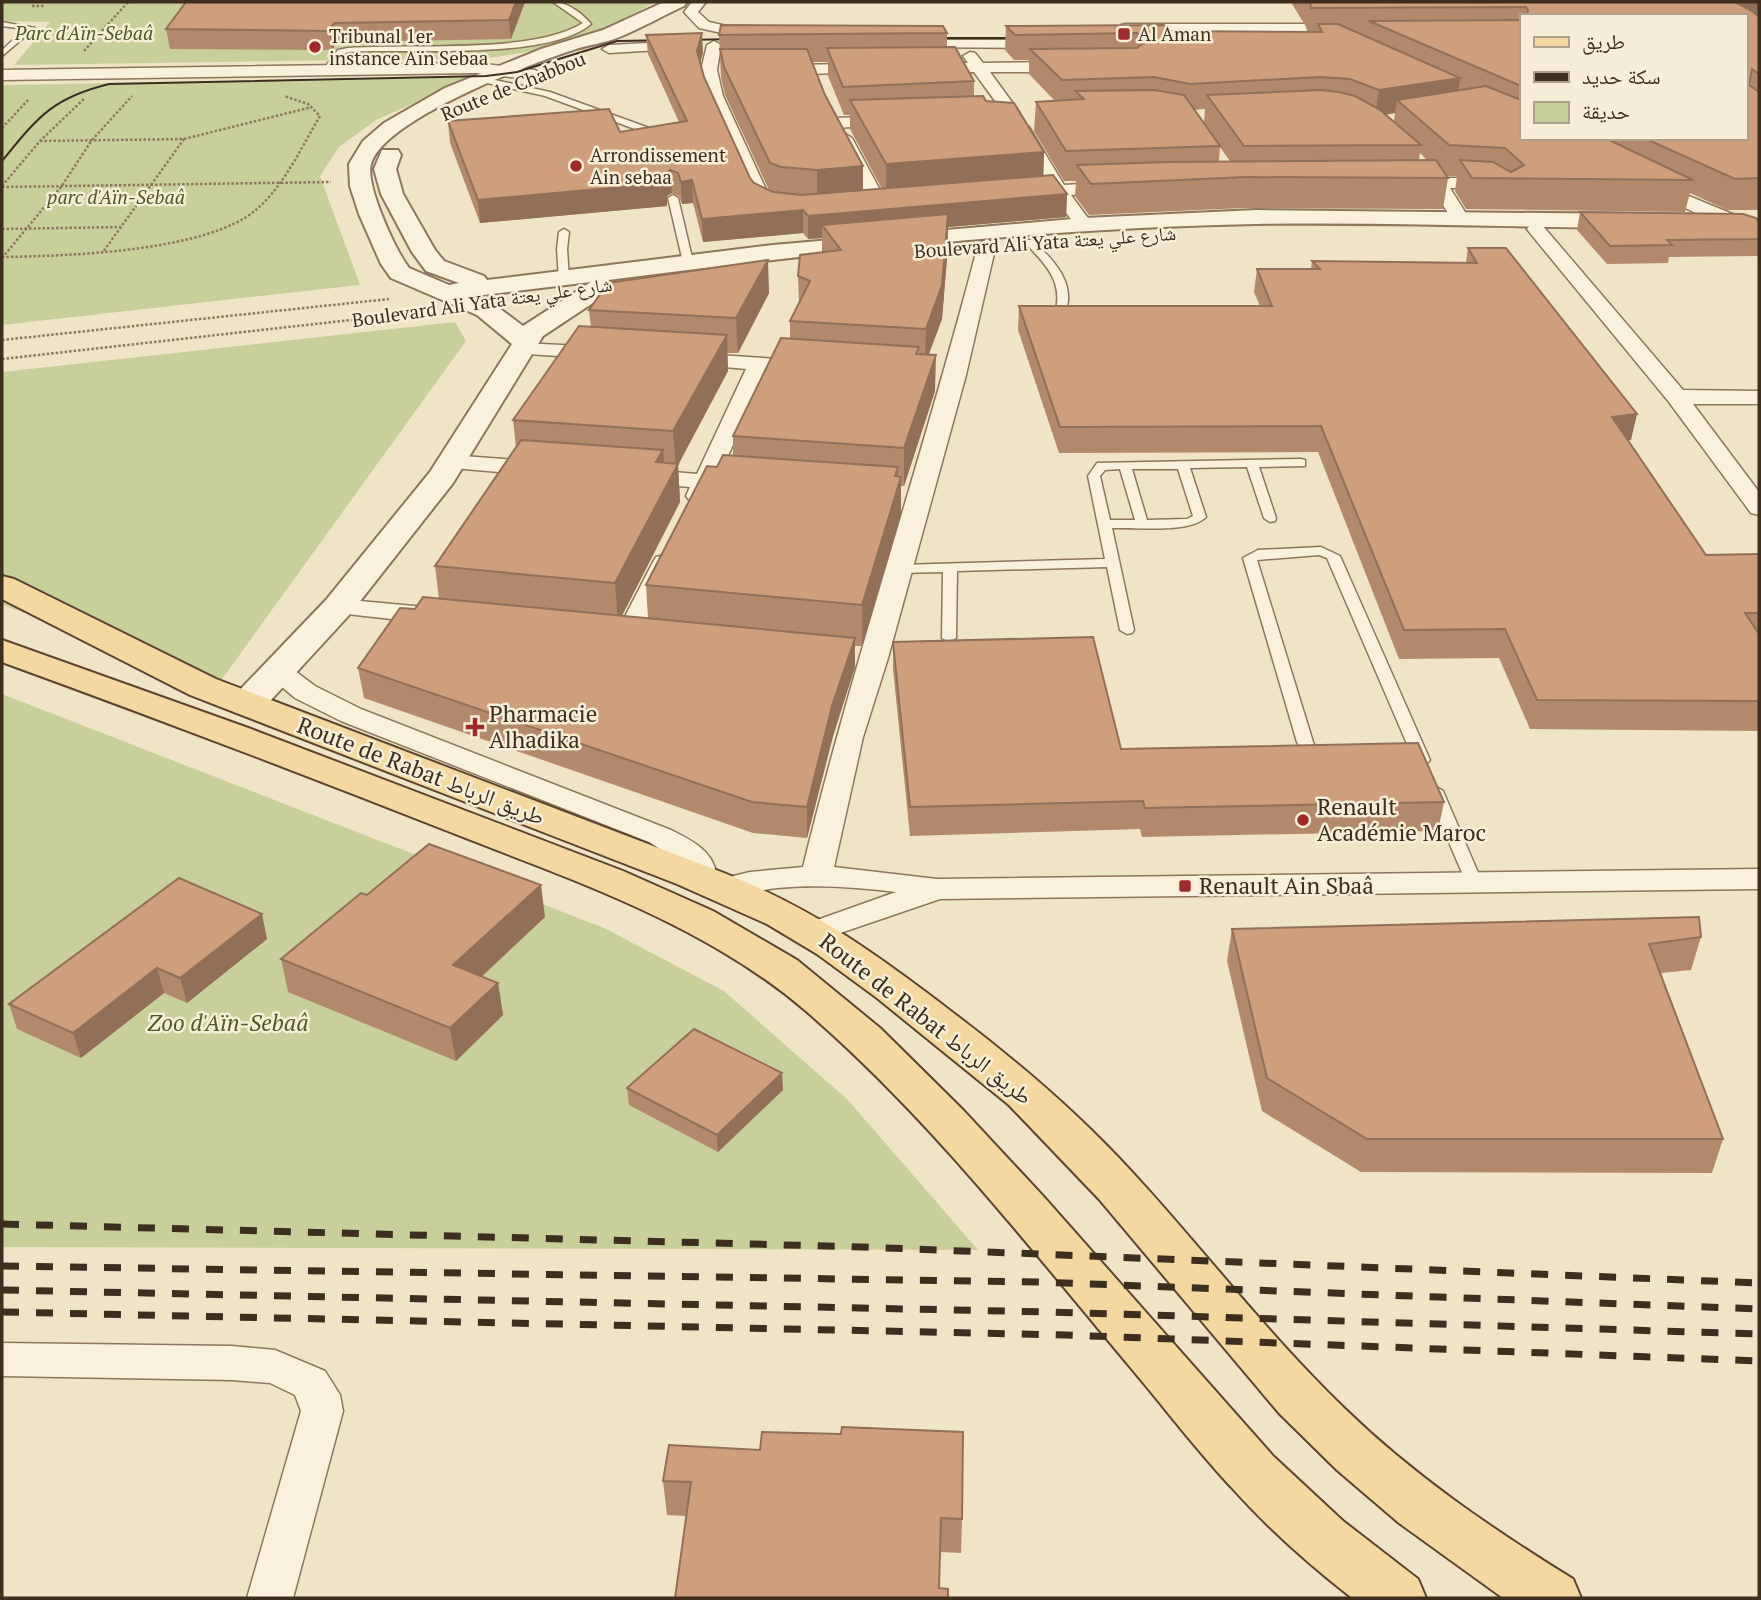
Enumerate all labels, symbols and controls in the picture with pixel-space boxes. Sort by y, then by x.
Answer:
legend [1520,14,1747,140]
park label: Parc d'Aïn-Sebaâ [14,20,153,45]
place label: Al Aman [1138,21,1211,46]
place label: Tribunal 1er instance Aïn Sebaa [329,23,489,70]
marker: Al Aman [1116,26,1132,42]
text: طريق [1582,27,1625,55]
marker: Tribunal 1er instance Aïn Sebaa [307,39,323,55]
street label: Route de Chabbou [437,45,589,126]
text: سكة حديد [1582,62,1661,90]
text: حديقة [1582,97,1630,125]
place label: Arrondissement Ain sebaa [590,142,726,189]
marker: Arrondissement Ain sebaa [568,158,584,174]
park label: parc d'Aïn-Sebaâ [47,184,185,209]
street label: Boulevard Ali Yata شارع علي يعتة [913,220,1177,267]
street label: Boulevard Ali Yata شارع علي يعتة [350,271,614,336]
place label: Pharmacie Alhadika [489,698,597,755]
street label: Route de Rabat طريق الرباط [293,709,549,832]
marker: Pharmacie Alhadika [467,719,483,735]
place label: Renault Académie Maroc [1317,791,1486,848]
marker: Renault Académie Maroc [1295,812,1311,828]
place label: Renault Ain Sbaâ [1199,870,1374,901]
marker: Renault Ain Sbaâ [1177,878,1193,894]
street label: Route de Rabat طريق الرباط [813,926,1039,1112]
park label: Zoo d'Aïn-Sebaâ [148,1007,308,1038]

